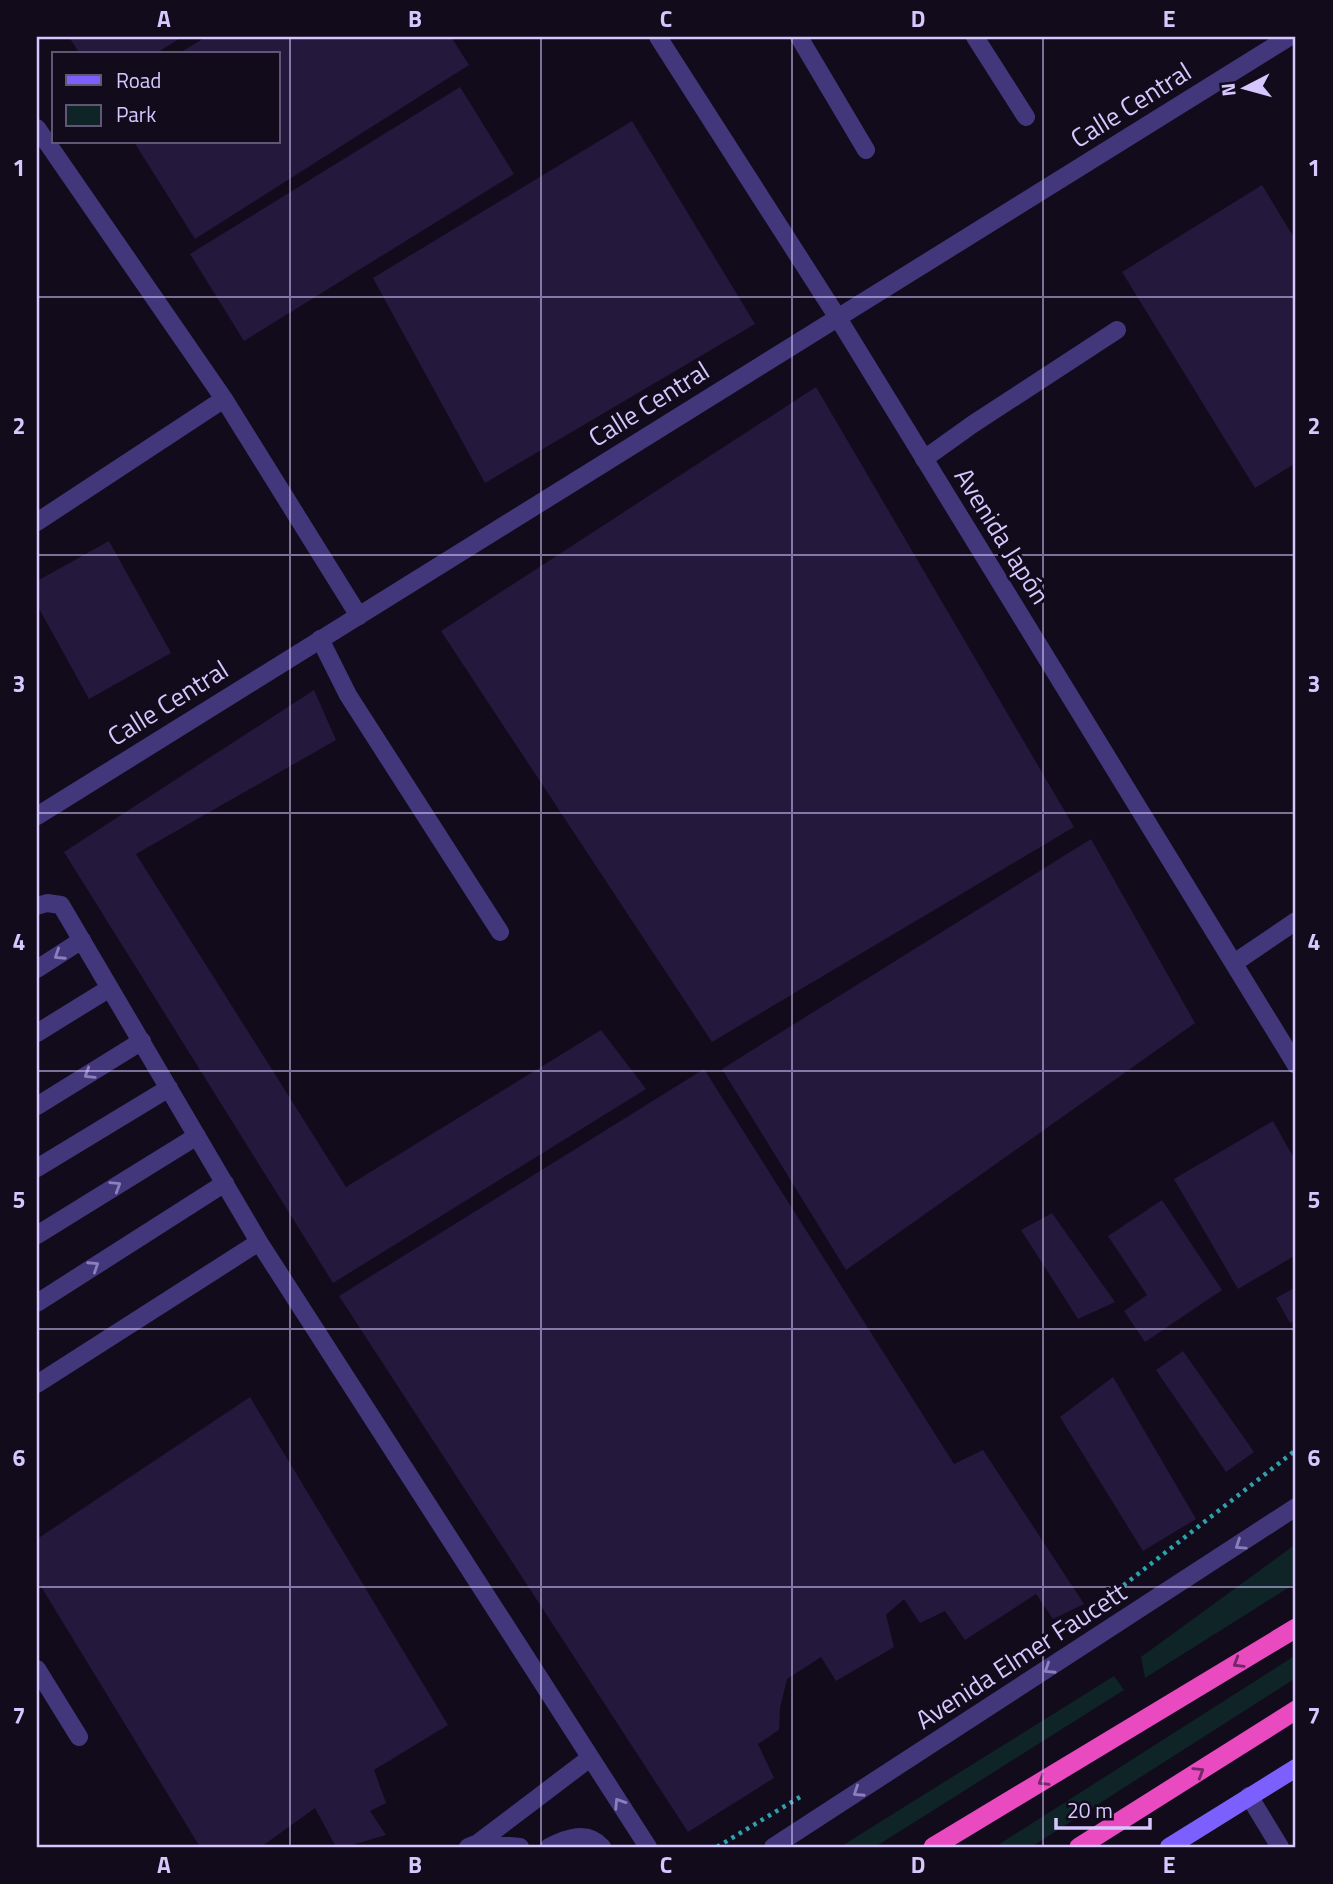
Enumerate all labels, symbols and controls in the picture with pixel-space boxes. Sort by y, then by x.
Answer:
text: A [157,1,171,36]
text: B [408,1,422,36]
text: C [660,1,672,36]
text: D [911,1,925,36]
text: E [1163,1,1175,36]
legend [52,52,280,144]
street label: Calle Central [1063,52,1199,157]
north arrow [1210,52,1280,122]
text: Road [116,64,161,96]
text: N [1212,82,1243,98]
text: Park [116,98,156,130]
text: 1 [13,150,25,185]
text: 1 [1308,150,1320,185]
street label: Calle Central [581,351,717,456]
text: 2 [13,408,25,443]
text: 2 [1308,408,1320,443]
street label: Avenida Japón [945,460,1060,612]
street label: Calle Central [100,650,236,755]
text: 3 [13,666,25,701]
text: 3 [1308,666,1320,701]
text: 4 [13,924,25,959]
text: 4 [1308,924,1320,959]
one-way arrow [54,946,67,959]
one-way arrow [84,1065,97,1078]
one-way arrow [108,1181,121,1194]
text: 5 [13,1182,25,1217]
text: 5 [1308,1182,1320,1217]
one-way arrow [87,1262,100,1275]
text: 6 [13,1440,26,1475]
text: 6 [1308,1440,1321,1475]
one-way arrow [1235,1537,1248,1549]
street label: Avenida Elmer Faucett [908,1573,1134,1739]
one-way arrow [1232,1655,1245,1668]
one-way arrow [1044,1661,1057,1673]
text: 7 [13,1698,25,1733]
text: 7 [1308,1698,1320,1733]
one-way arrow [1191,1767,1204,1780]
one-way arrow [1038,1772,1051,1785]
one-way arrow [853,1784,866,1797]
scale bar [1056,1786,1151,1830]
text: 20 m [1067,1794,1113,1826]
one-way arrow [614,1797,627,1810]
text: A [157,1847,171,1882]
text: B [408,1847,422,1882]
text: C [660,1847,672,1882]
text: D [911,1847,925,1882]
text: E [1163,1847,1175,1882]

